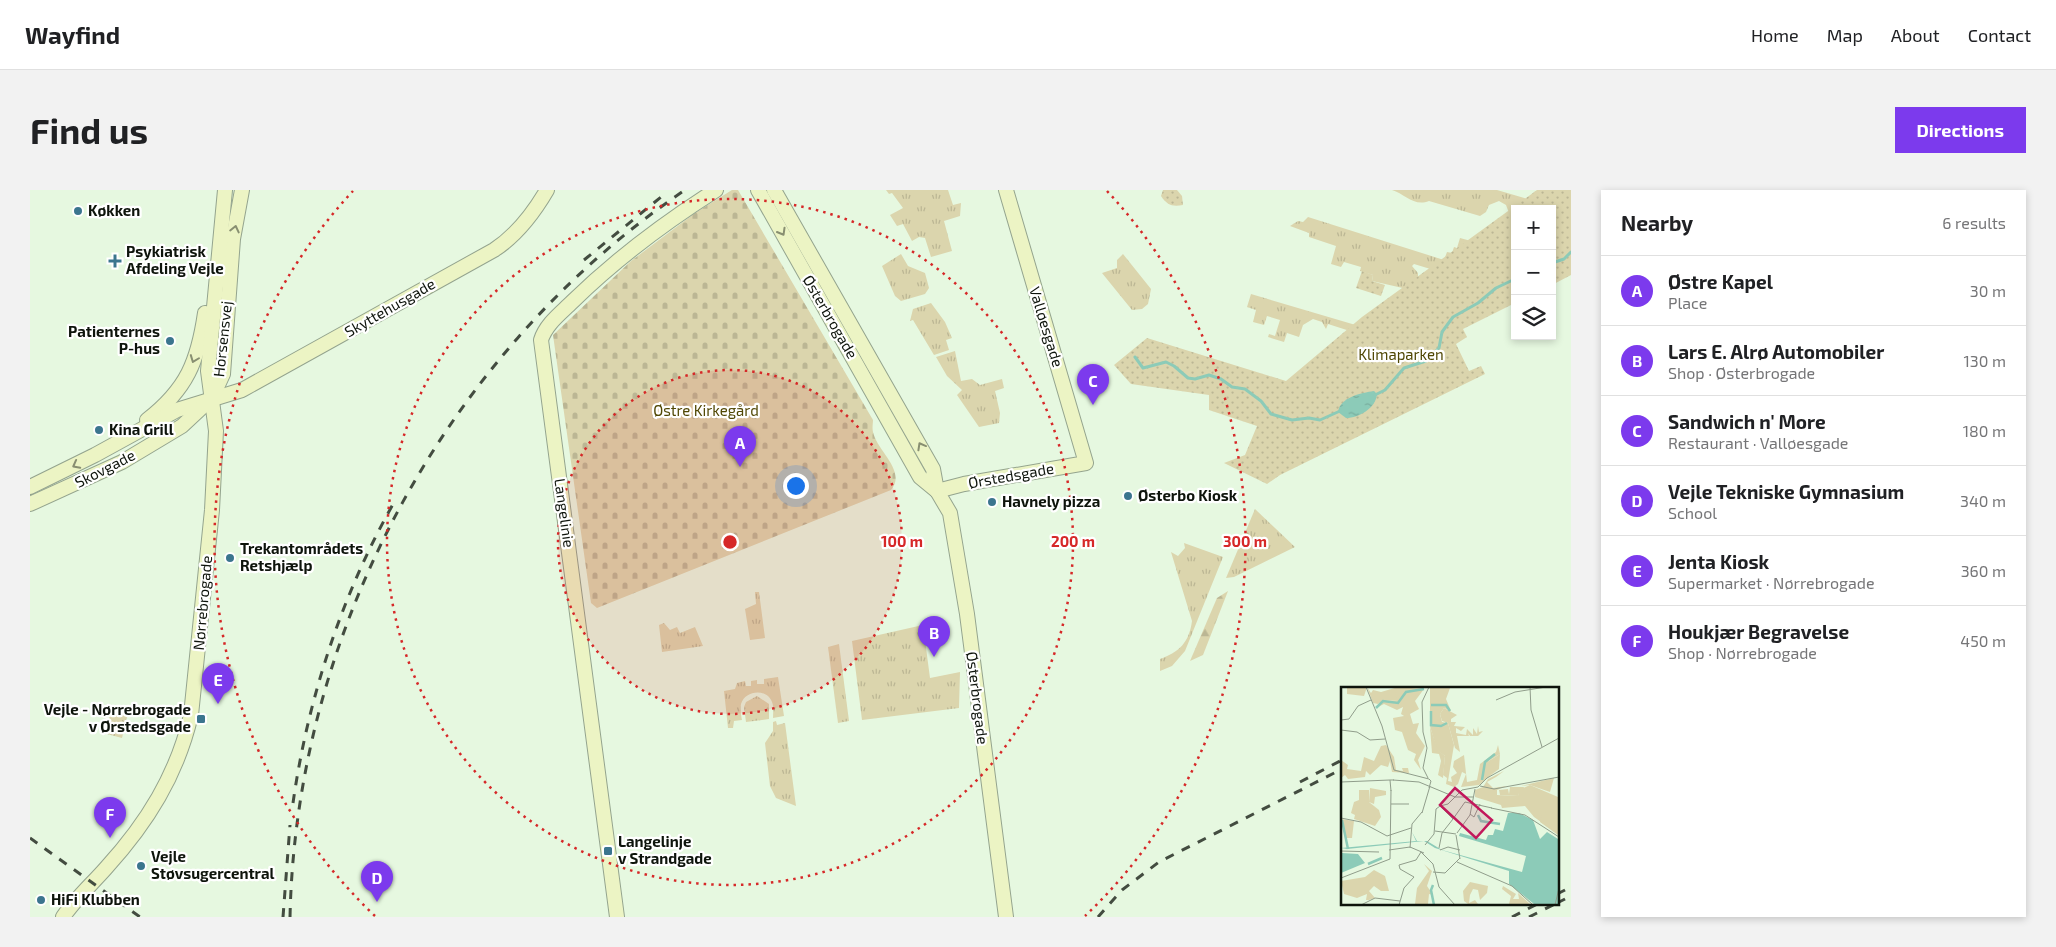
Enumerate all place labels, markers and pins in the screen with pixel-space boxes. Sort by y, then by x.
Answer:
place label: Køkken [88,201,140,219]
marker: Køkken [72,205,84,217]
place label: Psykiatrisk Afdeling Vejle [126,242,224,277]
marker: Psykiatrisk Afdeling Vejle [108,254,122,268]
place label: Patienternes P-hus [68,322,160,357]
marker: Patienternes P-hus [164,335,176,347]
pin: C [1077,364,1109,405]
place label: Kina Grill [109,420,174,438]
marker: Kina Grill [93,424,105,436]
pin: A [724,426,756,467]
place label: Østerbo Kiosk [1138,486,1238,504]
marker: Østerbo Kiosk [1122,490,1134,502]
place label: Havnely pizza [1002,492,1100,511]
marker: Havnely pizza [986,496,998,508]
centre of rings [721,533,739,551]
place label: Trekantområdets Retshjælp [240,539,363,574]
marker: Trekantområdets Retshjælp [224,552,236,564]
pin: B [918,616,950,657]
pin: E [202,663,234,704]
place label: Vejle - Nørrebrogade v Ørstedsgade [44,700,191,735]
marker: Vejle - Nørrebrogade v Ørstedsgade [195,713,207,725]
pin: F [94,797,126,838]
place label: Langelinje v Strandgade [618,832,712,867]
marker: Langelinje v Strandgade [602,845,614,857]
place label: Vejle Støvsugercentral [151,847,274,882]
marker: Vejle Støvsugercentral [135,860,147,872]
pin: D [361,861,393,902]
place label: HiFi Klubben [51,890,140,908]
marker: HiFi Klubben [35,894,47,906]

